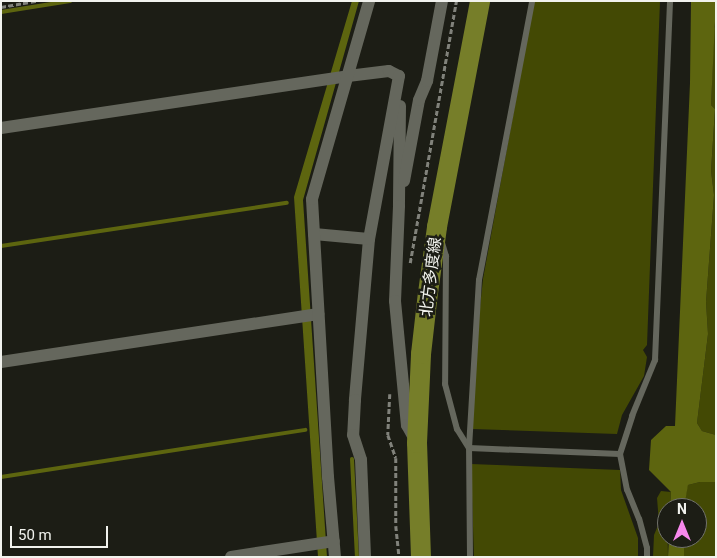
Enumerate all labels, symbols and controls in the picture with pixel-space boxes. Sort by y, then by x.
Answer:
street label: 北方多度線 [417,236,445,318]
north arrow [657,498,707,548]
text: N [677,501,687,517]
scale bar [12,516,110,548]
text: 50 m [18,526,52,544]

